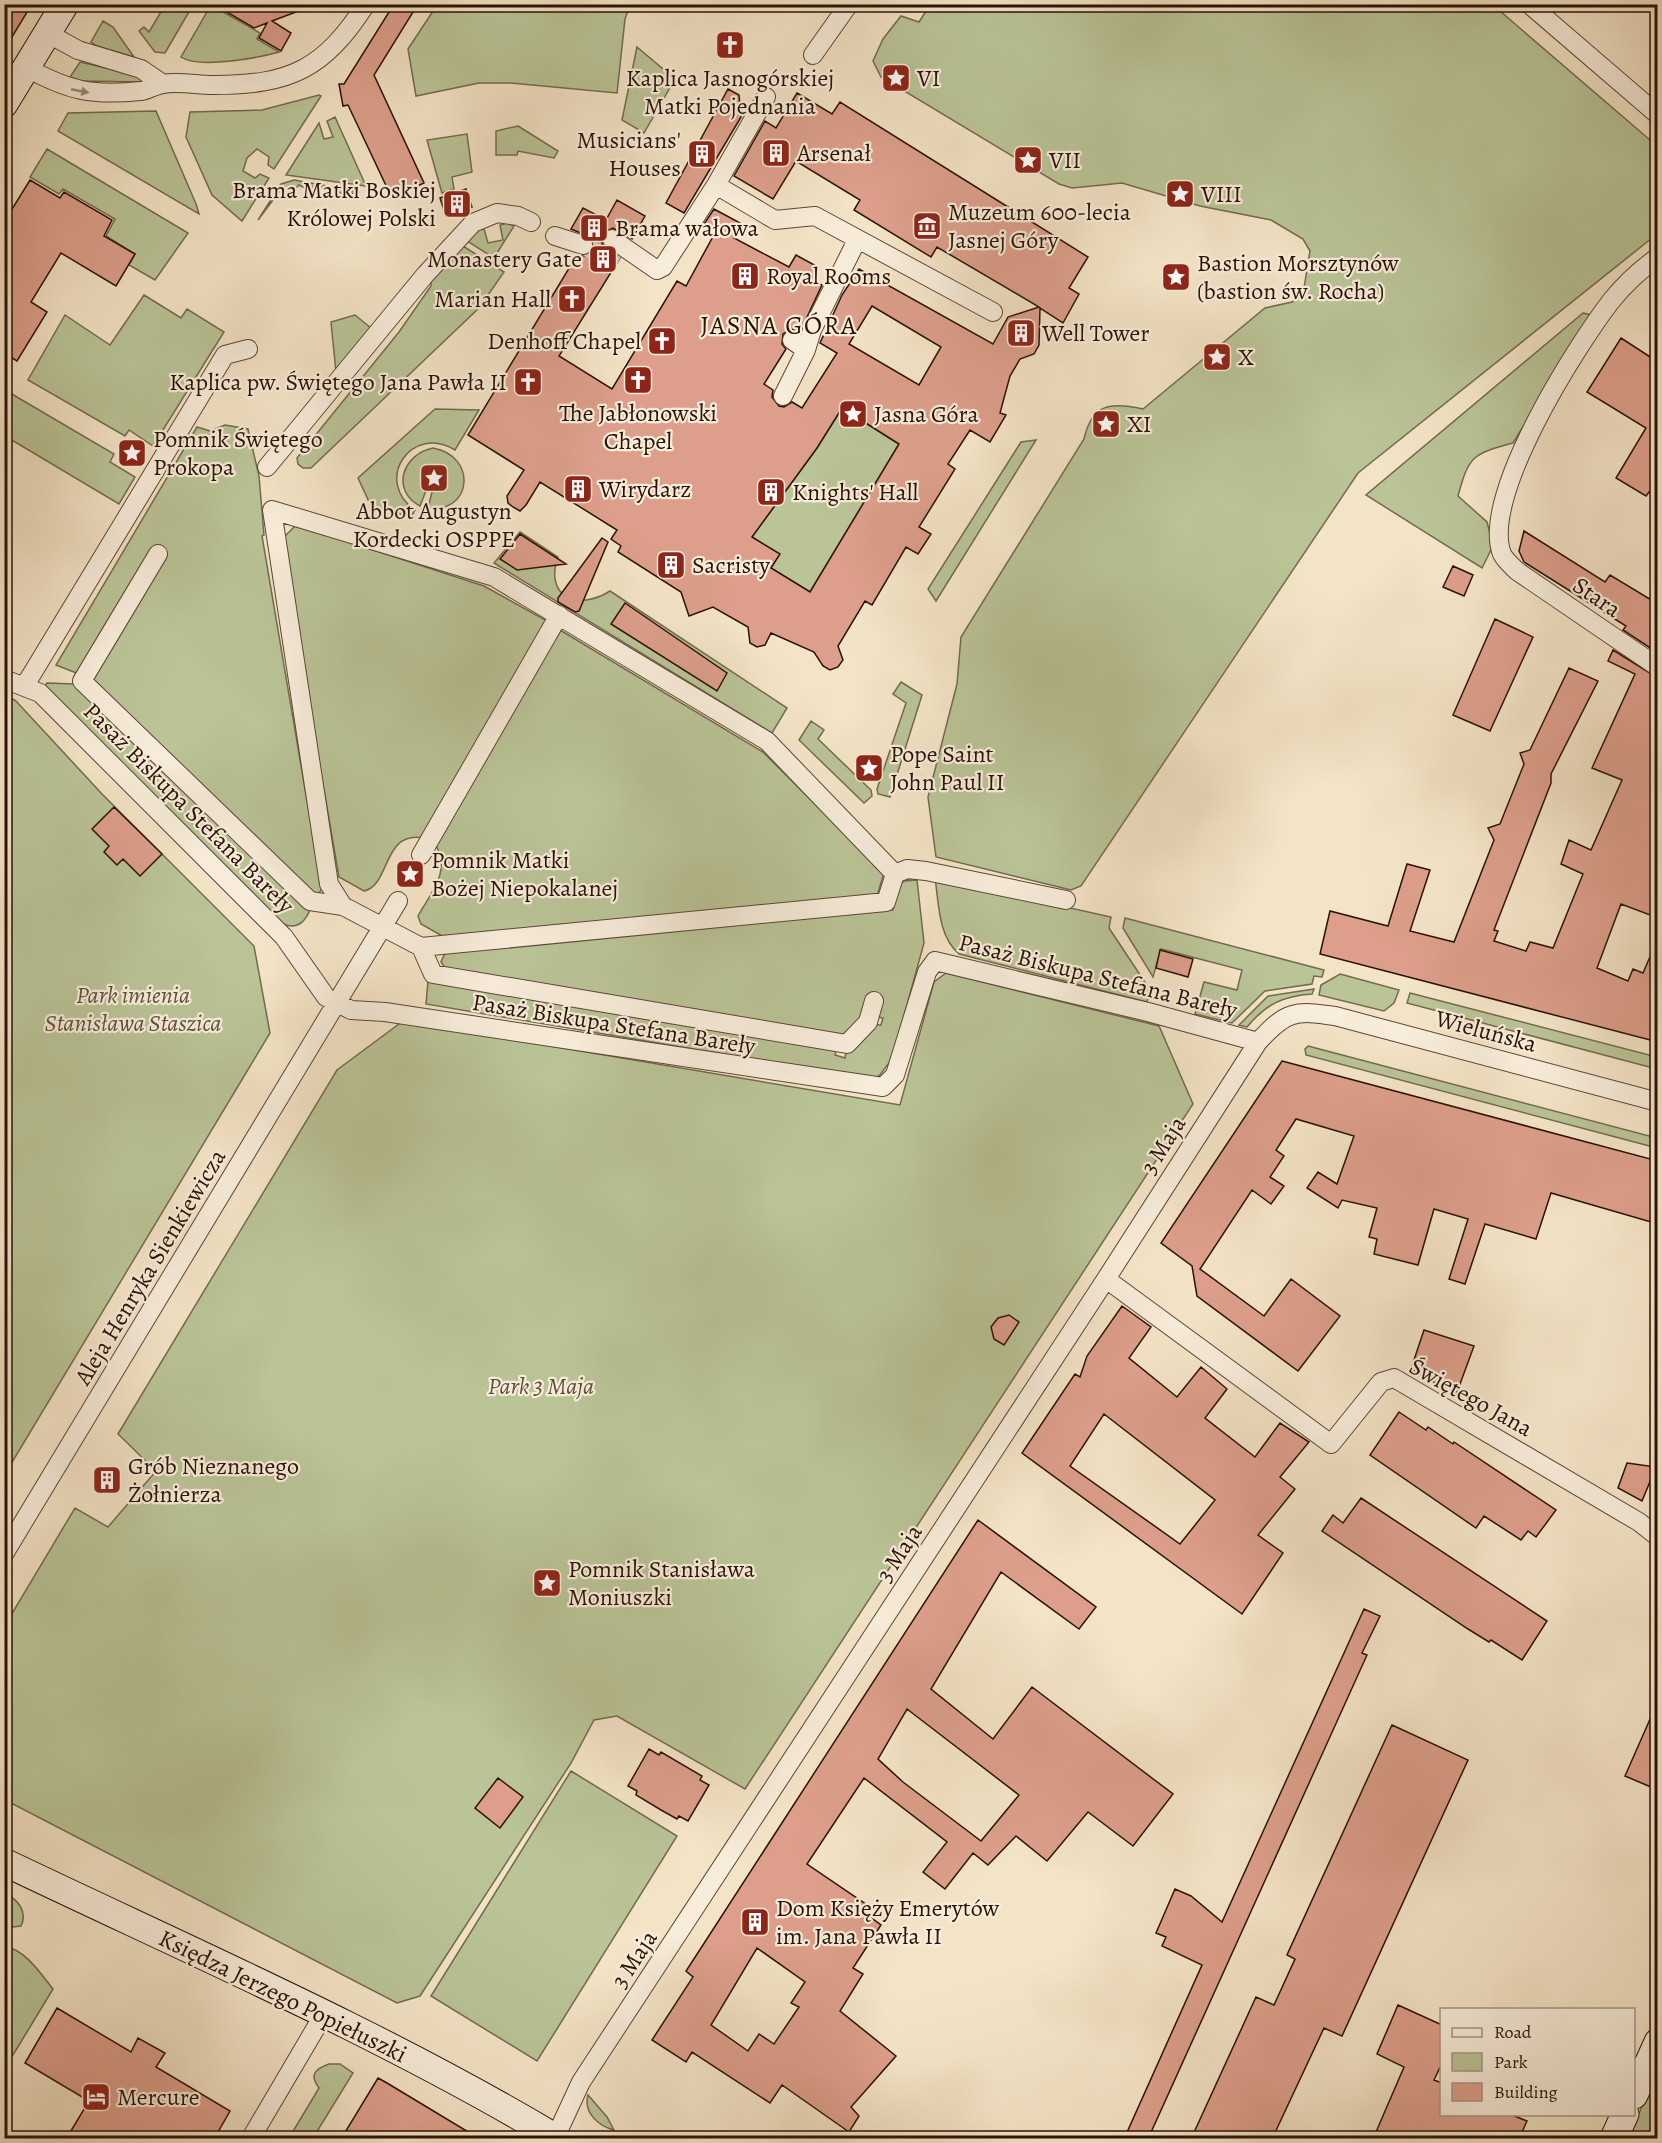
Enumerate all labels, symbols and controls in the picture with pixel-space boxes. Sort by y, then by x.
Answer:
church icon: Kaplica Jasnogórskiej Matki Pojednania [714,29,746,61]
place label: Kaplica Jasnogórskiej Matki Pojednania [626,62,834,122]
place icon: VI [880,62,912,94]
place label: VI [916,62,940,94]
one-way arrow [71,87,90,96]
place label: Musicians' Houses [577,124,681,184]
building icon: Arsenał [760,137,792,169]
place label: Arsenał [796,137,871,169]
building icon: Musicians' Houses [686,138,718,170]
place icon: VII [1012,144,1044,176]
place label: VII [1048,144,1081,176]
place label: Brama Matki Boskiej Królowej Polski [232,174,436,234]
place icon: VIII [1164,178,1196,210]
place label: VIII [1200,178,1242,210]
building icon: Brama Matki Boskiej Królowej Polski [441,188,473,220]
place label: Muzeum 600-lecia Jasnej Góry [948,196,1132,256]
museum icon: Muzeum 600-lecia Jasnej Góry [911,210,943,242]
building icon: Brama wałowa [578,212,610,244]
place label: Brama wałowa [615,212,759,244]
place label: Monastery Gate [427,243,582,275]
building icon: Monastery Gate [587,243,619,275]
place label: Bastion Morsztynów (bastion św. Rocha) [1197,247,1399,307]
building icon: Royal Rooms [729,260,761,292]
place label: Royal Rooms [766,260,891,292]
place icon: Bastion Morsztynów (bastion św. Rocha) [1160,261,1192,293]
place label: Marian Hall [434,283,551,315]
church icon: Marian Hall [556,283,588,315]
district label: JASNA GÓRA [700,308,858,343]
building icon: Well Tower [1005,317,1037,349]
place label: Well Tower [1041,317,1150,349]
place label: Denhoff Chapel [487,325,641,357]
church icon: Denhoff Chapel [646,325,678,357]
place icon: X [1201,341,1233,373]
place label: X [1238,341,1254,373]
church icon: The Jabłonowski Chapel [622,364,654,396]
place label: Kaplica pw. Świętego Jana Pawła II [169,366,507,398]
church icon: Kaplica pw. Świętego Jana Pawła II [512,366,544,398]
place label: The Jabłonowski Chapel [559,397,717,457]
place icon: Jasna Góra [837,398,869,430]
place label: Jasna Góra [874,398,979,430]
place icon: XI [1090,408,1122,440]
place label: XI [1127,408,1151,440]
place label: Pomnik Świętego Prokopa [153,423,323,483]
place icon: Pomnik Świętego Prokopa [116,437,148,469]
place icon: Abbot Augustyn Kordecki OSPPE [418,462,450,494]
building icon: Wirydarz [562,473,594,505]
place label: Wirydarz [598,473,691,505]
building icon: Knights' Hall [755,476,787,508]
place label: Knights' Hall [792,476,919,508]
place label: Abbot Augustyn Kordecki OSPPE [353,495,515,555]
building icon: Sacristy [655,549,687,581]
place label: Sacristy [692,549,770,581]
street label: Stara [1567,569,1628,625]
street label: Pasaż Biskupa Stefana Bareły [76,695,302,921]
place label: Pope Saint John Paul II [890,738,1004,798]
place icon: Pope Saint John Paul II [853,752,885,784]
place label: Pomnik Matki Bożej Niepokalanej [431,844,618,904]
place icon: Pomnik Matki Bożej Niepokalanej [394,858,426,890]
street label: Pasaż Biskupa Stefana Bareły [955,926,1241,1026]
park label: Park imienia Stanisława Staszica [45,979,221,1039]
street label: Pasaż Biskupa Stefana Bareły [470,986,758,1062]
street label: Wieluńska [1431,1002,1541,1060]
street label: 3 Maja [1133,1109,1194,1180]
street label: Aleja Henryka Sienkiewicza [66,1142,234,1392]
street label: Świętego Jana [1404,1350,1539,1444]
park label: Park 3 Maja [488,1370,594,1402]
place label: Grób Nieznanego Żołnierza [128,1450,299,1510]
building icon: Grób Nieznanego Żołnierza [91,1464,123,1496]
street label: 3 Maja [868,1517,930,1588]
place label: Pomnik Stanisława Moniuszki [568,1553,756,1613]
place icon: Pomnik Stanisława Moniuszki [531,1567,563,1599]
place label: Dom Księży Emerytów im. Jana Pawła II [776,1892,999,1952]
building icon: Dom Księży Emerytów im. Jana Pawła II [739,1906,771,1938]
street label: Księdza Jerzego Popiełuszki [154,1922,412,2070]
street label: 3 Maja [603,1923,665,1994]
legend [1440,2008,1635,2116]
text: Road [1494,2020,1532,2044]
text: Park [1494,2050,1528,2074]
text: Building [1494,2080,1558,2104]
hotel icon: Mercure [80,2081,112,2113]
place label: Mercure [117,2081,199,2113]

